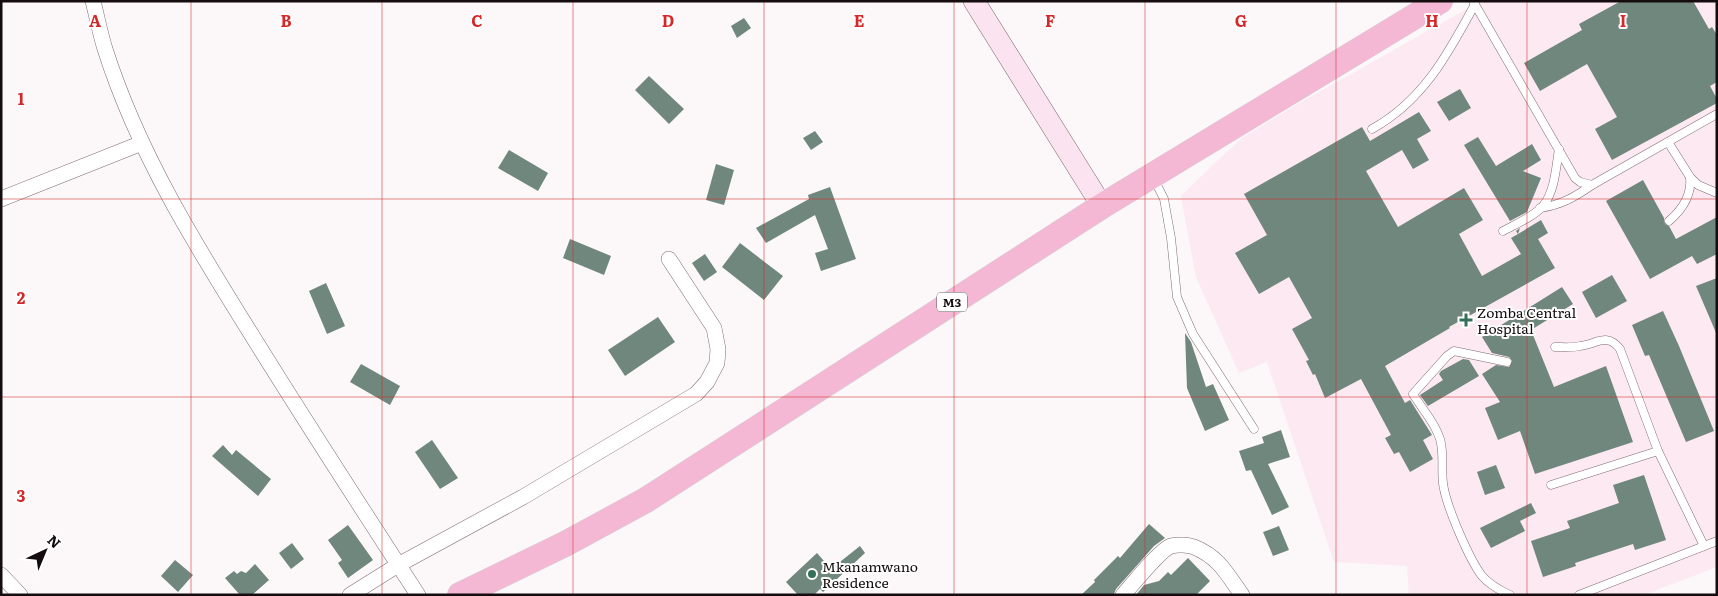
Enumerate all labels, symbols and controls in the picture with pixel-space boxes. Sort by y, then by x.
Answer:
text: A [89,8,101,32]
text: B [280,8,292,32]
text: C [471,8,483,32]
text: D [662,8,674,32]
text: E [854,8,865,32]
text: F [1045,8,1055,32]
text: G [1235,8,1247,32]
text: H [1425,8,1439,32]
text: I [1620,8,1626,32]
text: 1 [18,86,25,110]
text: 2 [17,285,26,309]
road number: M3 [937,292,967,312]
place label: Zomba Central Hospital [1477,302,1577,338]
marker: Zomba Central Hospital [1459,313,1473,327]
text: 3 [17,483,26,507]
north arrow [20,526,70,576]
text: N [44,530,66,552]
place label: Mkanamwano Residence [822,556,918,592]
marker: Mkanamwano Residence [806,568,818,580]

